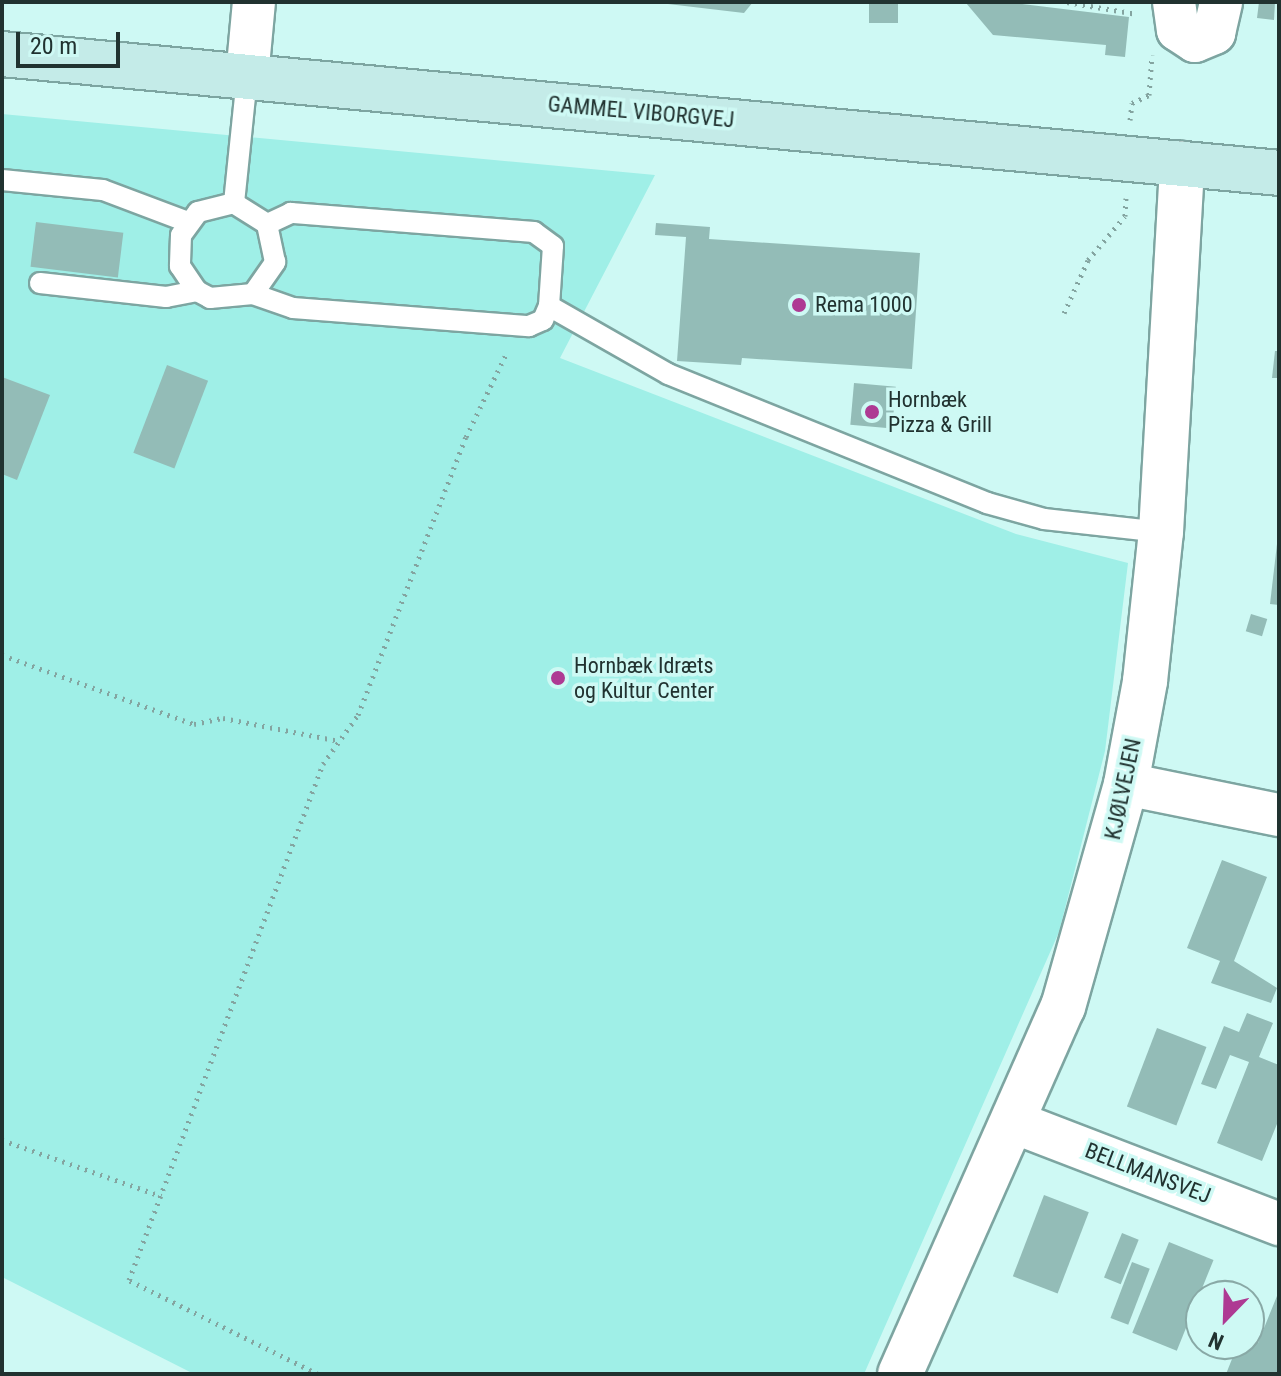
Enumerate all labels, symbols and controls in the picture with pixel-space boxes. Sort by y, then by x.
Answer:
scale bar [20,16,124,66]
text: 20 m [30,32,77,60]
street label: GAMMEL VIBORGVEJ [547,91,735,133]
place label: Rema 1000 [815,292,913,318]
marker: Rema 1000 [790,296,808,314]
place label: Hornbæk Pizza & Grill [888,386,992,438]
marker: Hornbæk Pizza & Grill [863,403,881,421]
place label: Hornbæk Idræts og Kultur Center [574,652,714,704]
marker: Hornbæk Idræts og Kultur Center [549,669,567,687]
street label: KJØLVEJEN [1099,736,1147,842]
street label: BELLMANSVEJ [1082,1137,1214,1209]
north arrow [1185,1280,1265,1360]
text: N [1205,1327,1227,1355]

